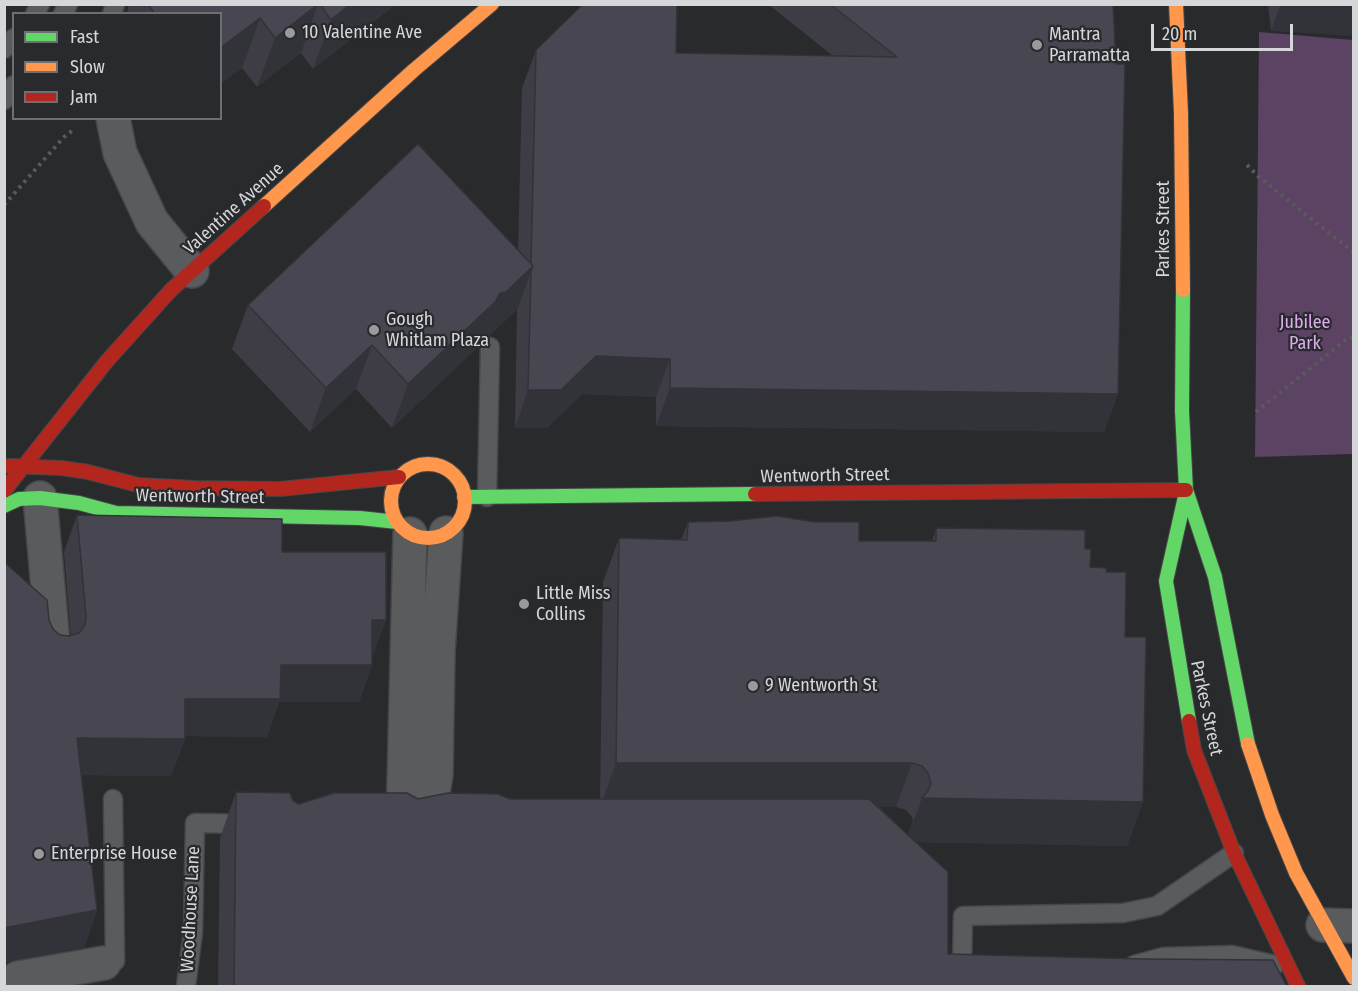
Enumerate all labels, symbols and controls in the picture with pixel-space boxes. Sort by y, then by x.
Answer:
legend [12,12,222,120]
scale bar [1154,12,1296,50]
place label: 10 Valentine Ave [302,22,422,44]
text: 20 m [1162,23,1197,45]
place label: Mantra Parramatta [1049,24,1130,66]
text: Fast [70,26,99,48]
marker: 10 Valentine Ave [283,26,297,40]
marker: Mantra Parramatta [1030,38,1044,52]
text: Slow [70,56,105,78]
text: Jam [70,86,98,108]
street label: Valentine Avenue [179,158,289,260]
street label: Parkes Street [1153,181,1175,277]
place label: Gough Whitlam Plaza [386,309,489,352]
park label: Jubilee Park [1280,312,1330,354]
marker: Gough Whitlam Plaza [367,323,381,337]
street label: Wentworth Street [760,464,890,488]
street label: Wentworth Street [135,485,265,509]
place label: Little Miss Collins [536,583,610,626]
marker: Little Miss Collins [517,597,531,611]
street label: Parkes Street [1185,658,1227,758]
place label: 9 Wentworth St [765,675,877,697]
marker: 9 Wentworth St [746,679,760,693]
place label: Enterprise House [51,843,177,865]
street label: Woodhouse Lane [177,845,205,973]
marker: Enterprise House [32,847,46,861]

